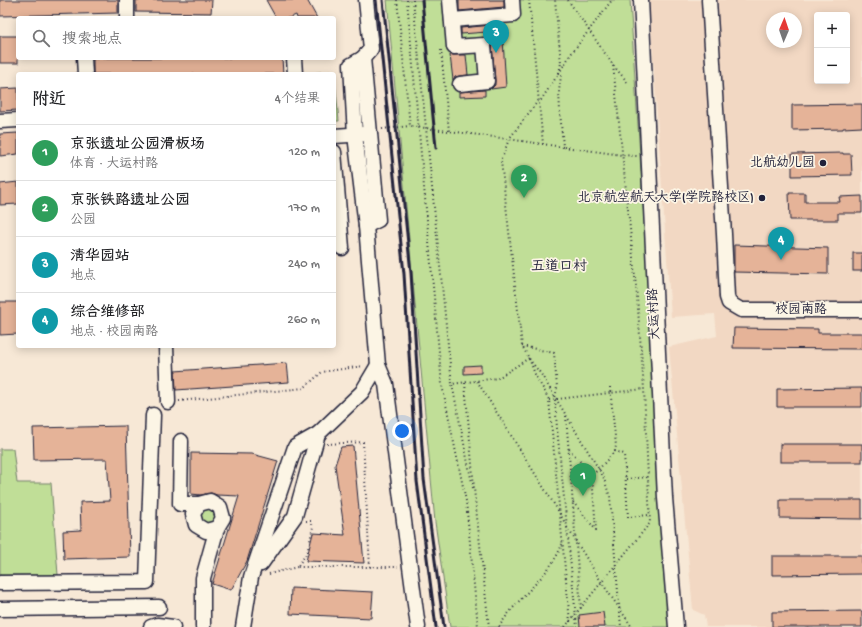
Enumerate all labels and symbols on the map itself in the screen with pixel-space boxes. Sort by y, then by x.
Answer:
north arrow [766,12,802,48]
pin: 3 [483,20,509,53]
place label: 北航幼儿园 [750,154,815,171]
marker: 北航幼儿园 [818,158,828,168]
pin: 2 [511,165,537,198]
place label: 北京航空航天大学(学院路校区) [578,189,754,206]
marker: 北京航空航天大学(学院路校区) [757,193,767,203]
pin: 4 [768,227,794,260]
district label: 五道口村 [531,258,587,276]
street label: 大运村路 [644,288,664,340]
street label: 校园南路 [775,302,827,318]
your location [392,421,412,441]
pin: 1 [570,463,596,496]

